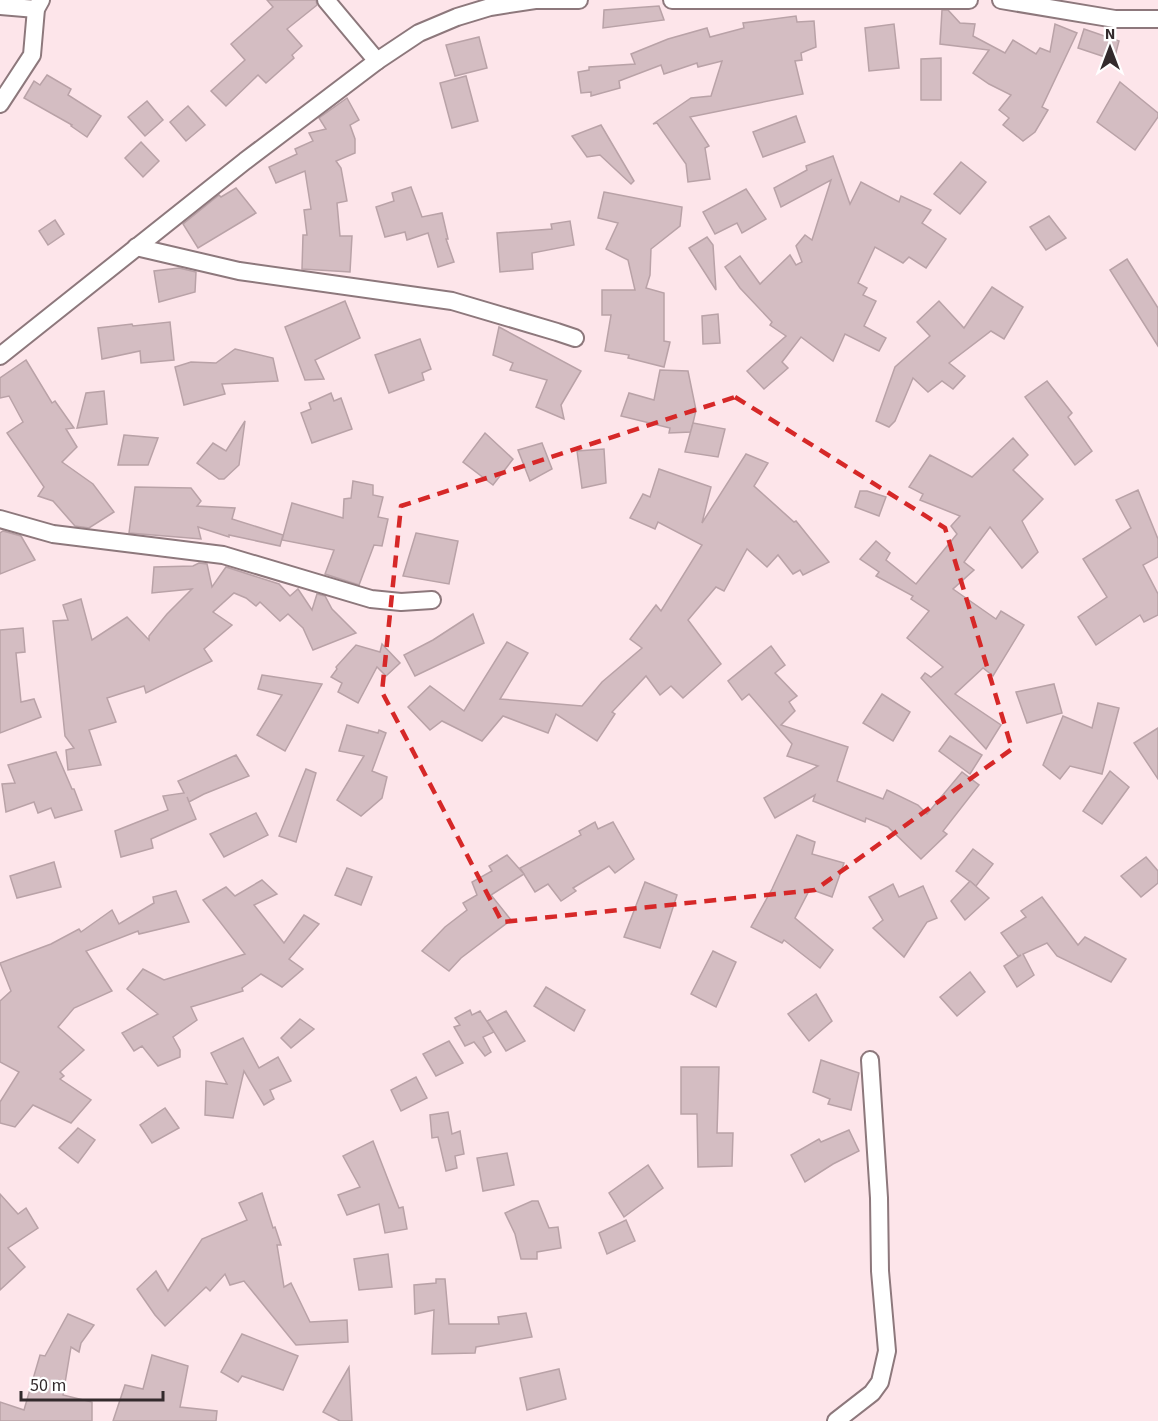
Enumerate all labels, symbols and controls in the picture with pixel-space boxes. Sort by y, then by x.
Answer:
north arrow [1080,18,1140,78]
text: N [1105,23,1115,45]
scale bar [21,1364,164,1402]
text: 50 m [30,1373,66,1398]

